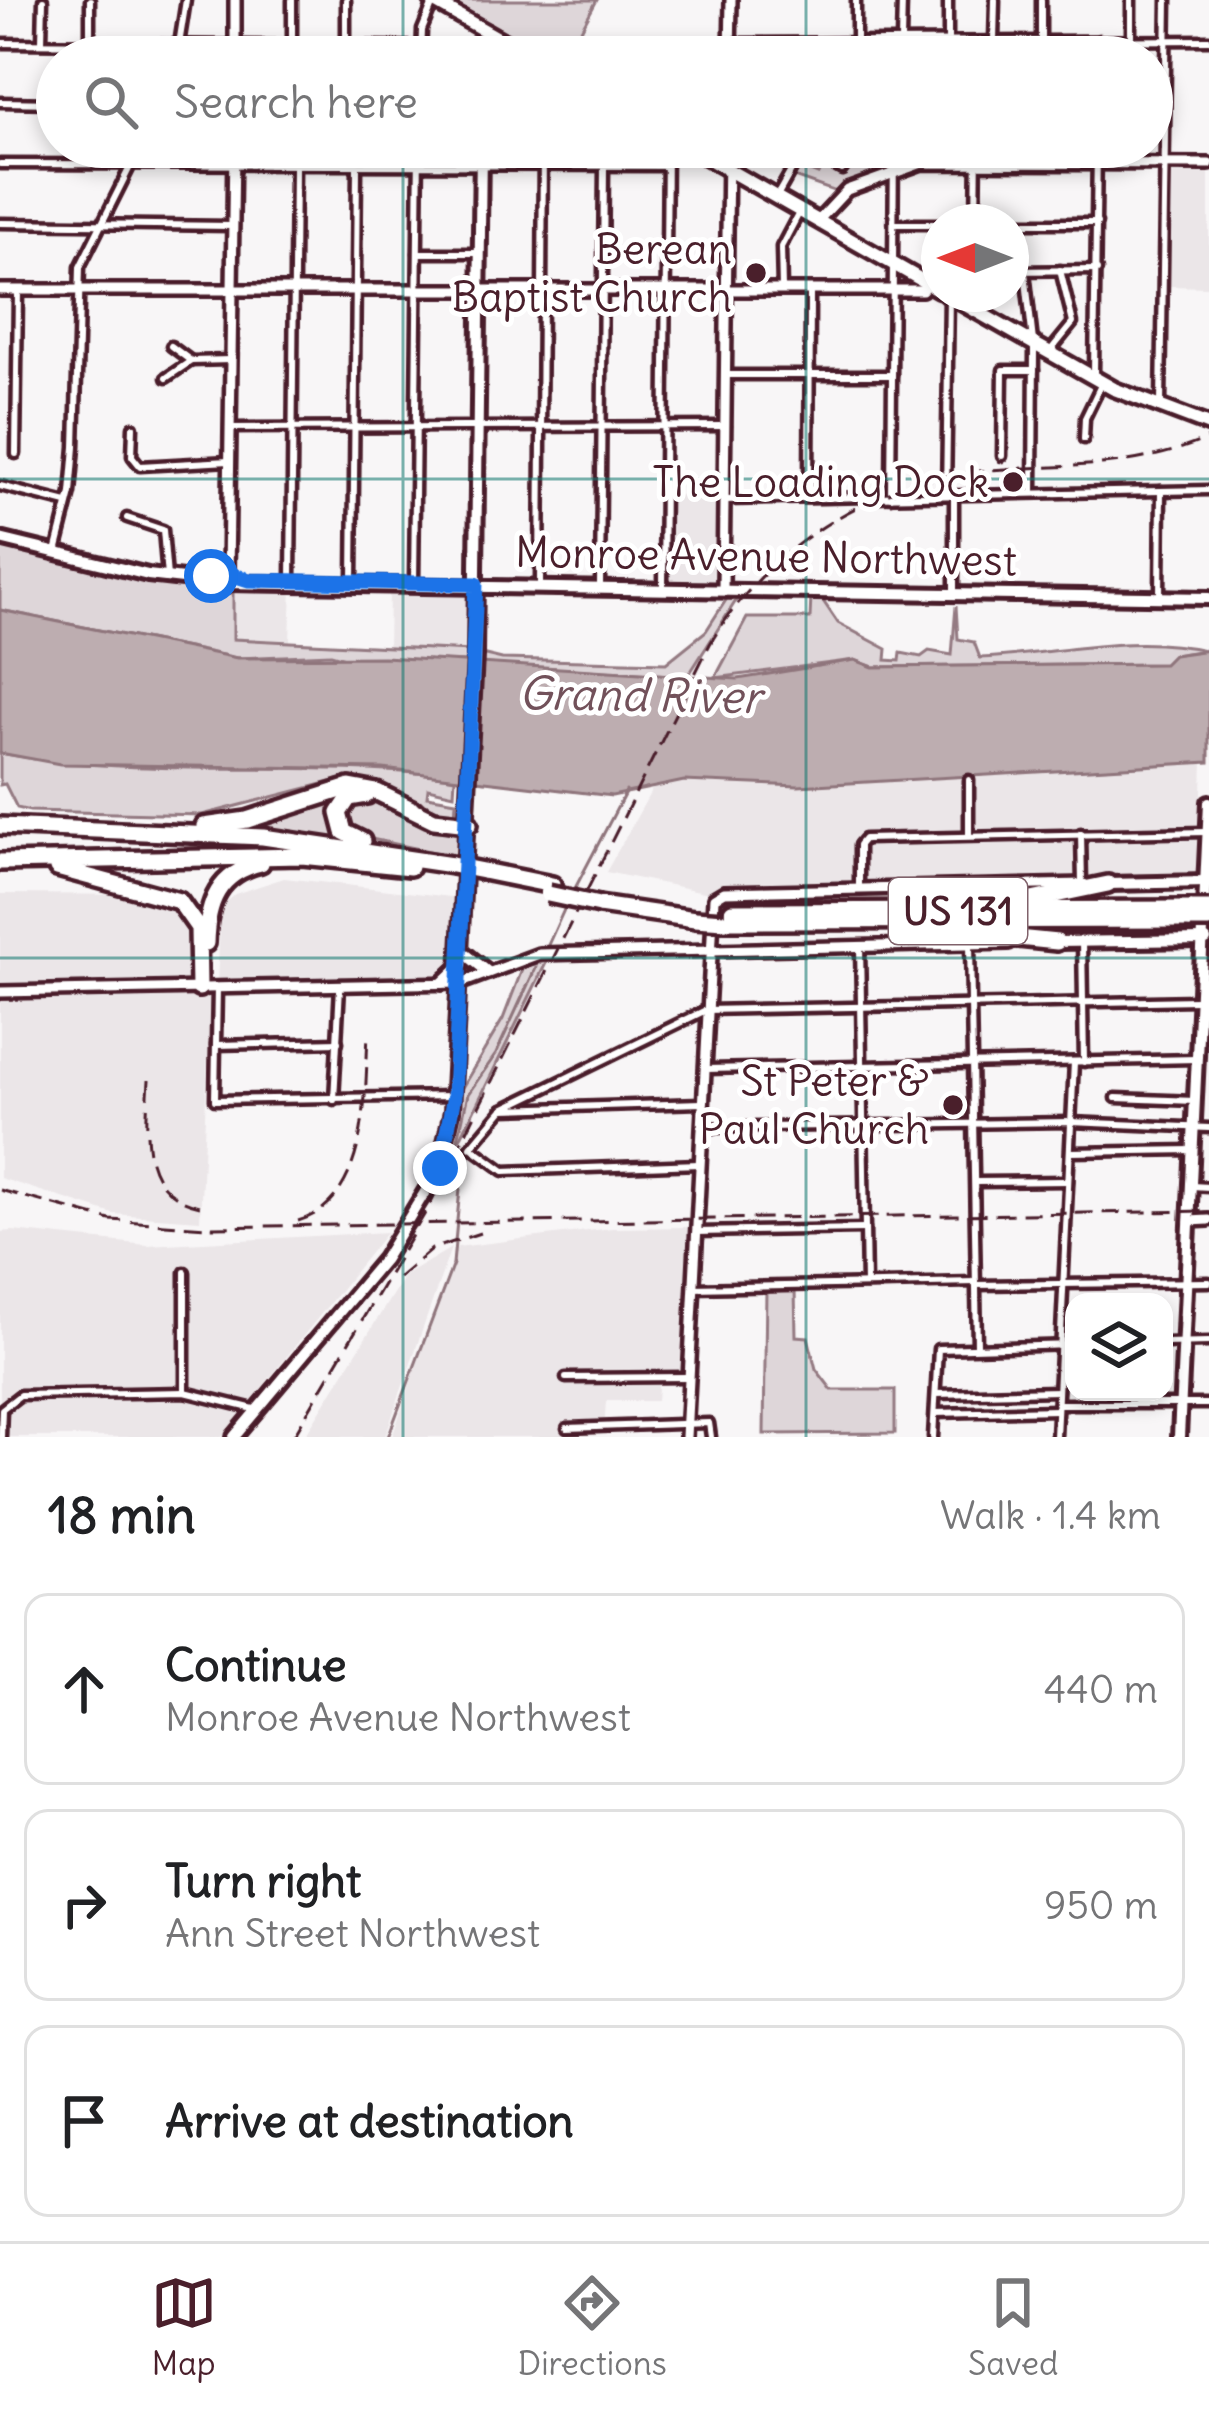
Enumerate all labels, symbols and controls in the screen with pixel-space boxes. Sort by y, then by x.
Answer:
search box [36,36,1173,168]
icon: search [78,69,144,135]
text: Search here [174,74,418,130]
north arrow [921,204,1029,312]
place label: Berean Baptist Church [451,223,732,323]
marker: Berean Baptist Church [743,260,769,286]
place label: The Loading Dock [652,456,989,508]
marker: The Loading Dock [1000,469,1026,495]
street label: Monroe Avenue Northwest [515,526,1017,586]
route start [184,549,238,603]
water label: Grand River [518,665,766,725]
road number: US 131 [889,878,1027,944]
place label: St Peter & Paul Church [699,1055,929,1155]
marker: St Peter & Paul Church [940,1092,966,1118]
route end [413,1141,467,1195]
map controls [1065,1293,1173,1401]
button: layers [1065,1293,1173,1401]
text: 18 min [48,1483,195,1547]
text: Walk · 1.4 km [940,1491,1161,1540]
text: Continue [165,1637,347,1693]
icon: ahead [51,1656,117,1722]
text: 440 m [1044,1665,1158,1714]
text: Monroe Avenue Northwest [165,1693,631,1742]
text: Turn right [165,1853,361,1909]
icon: right [51,1872,117,1938]
text: 950 m [1044,1881,1158,1930]
text: Ann Street Northwest [165,1909,540,1958]
icon: arrive [51,2088,117,2154]
text: Arrive at destination [165,2093,574,2149]
tab: Map [151,2270,217,2384]
tab: Directions [518,2270,667,2384]
tab: Saved [968,2270,1058,2384]

